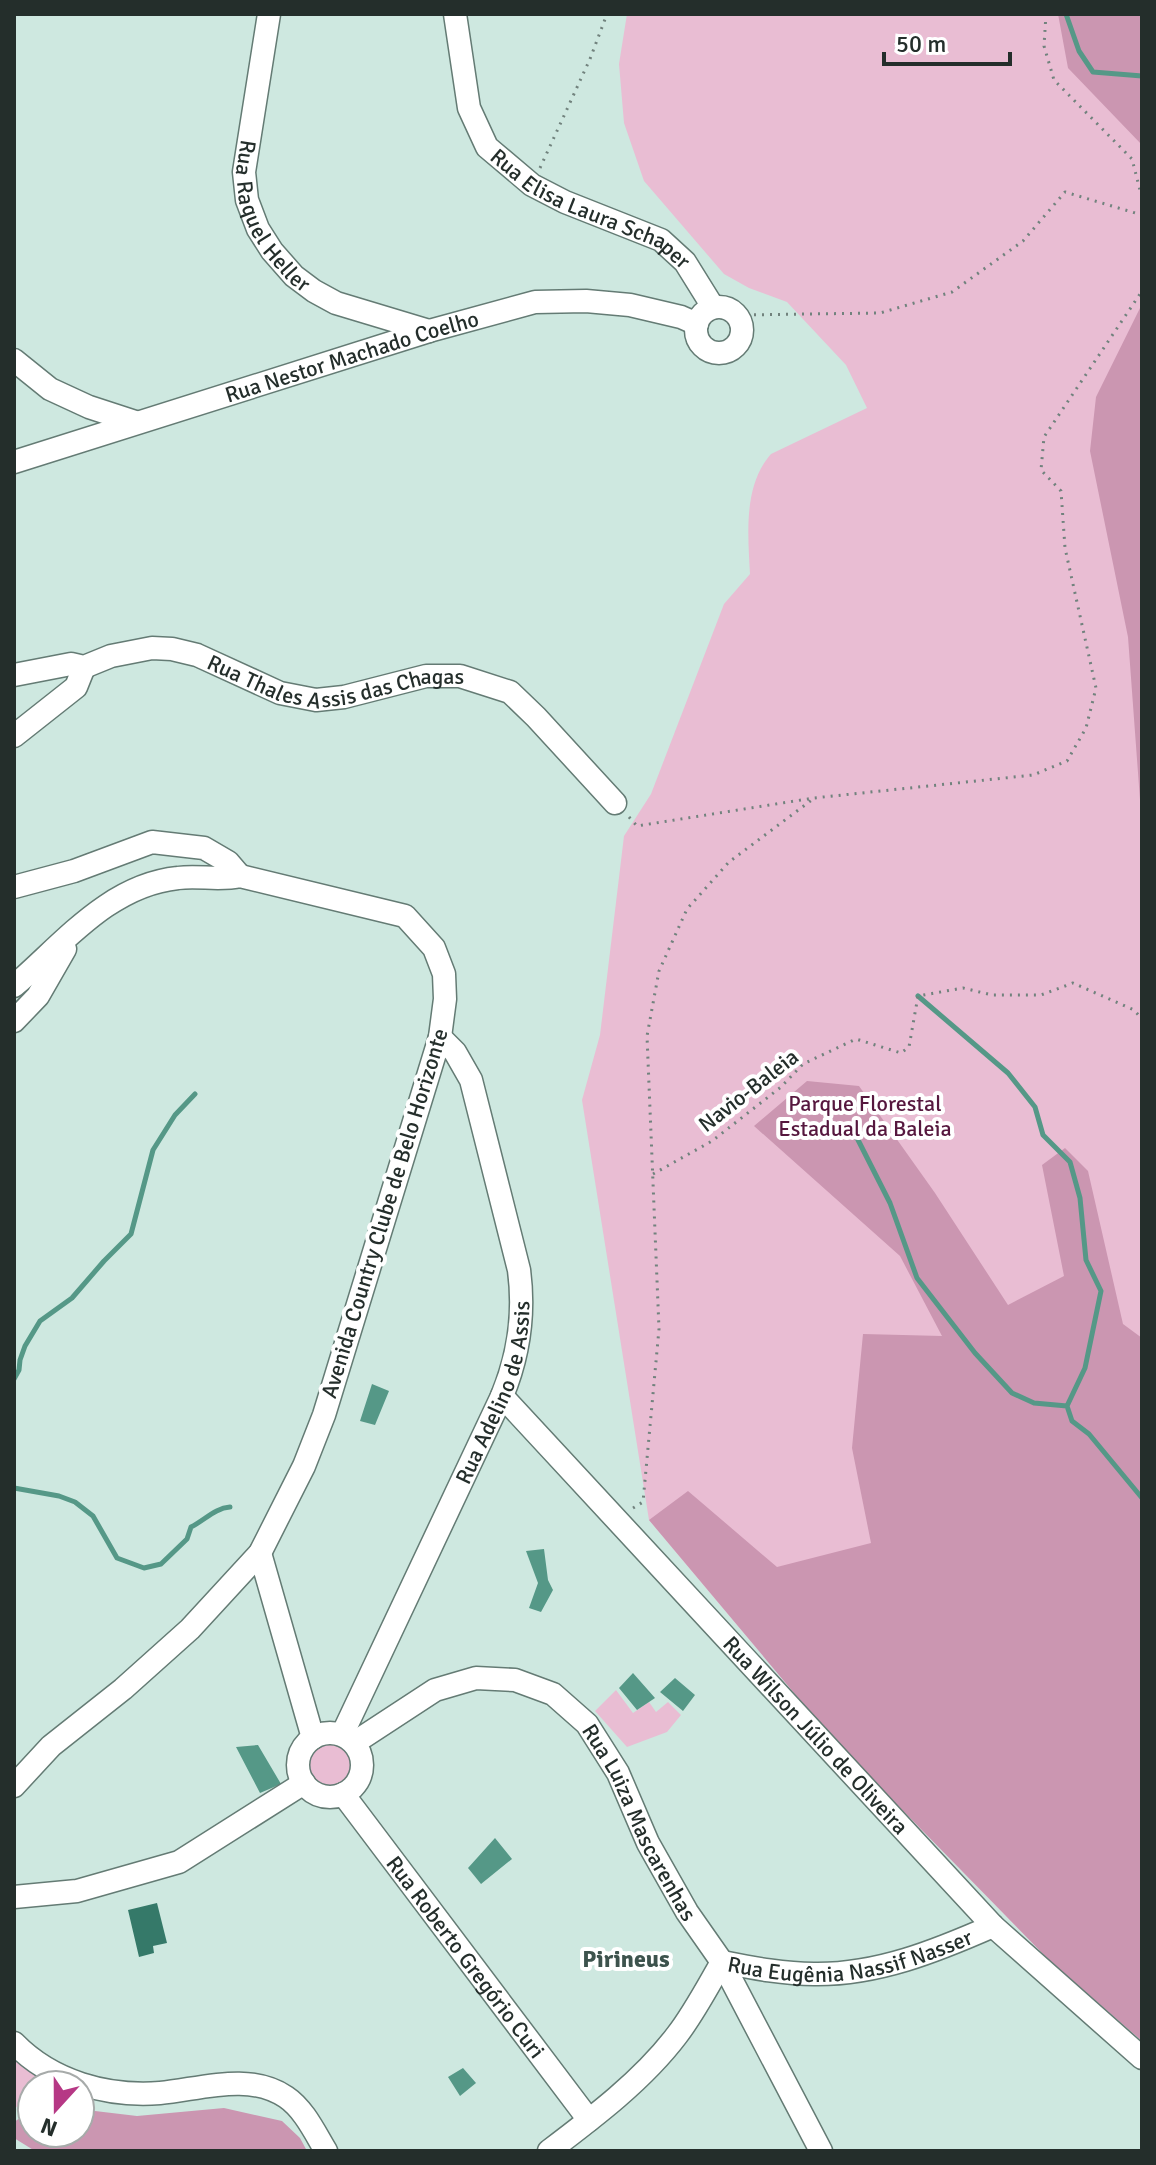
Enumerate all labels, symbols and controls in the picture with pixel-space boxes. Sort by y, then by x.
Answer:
scale bar [884,16,1010,66]
text: 50 m [896,29,946,59]
street label: Rua Raquel Heller [230,138,316,298]
street label: Rua Elisa Laura Schaper [485,143,696,275]
street label: Rua Nestor Machado Coelho [222,305,482,409]
street label: Rua Thales Assis das Chagas [203,649,464,715]
street label: Avenida Country Clube de Belo Horizonte [315,1025,454,1401]
street label: Navio-Baleia [693,1043,804,1138]
park label: Parque Florestal Estadual da Baleia [778,1090,952,1142]
street label: Rua Adelino de Assis [449,1301,535,1488]
street label: Rua Wilson Júlio de Oliveira [717,1631,914,1840]
street label: Rua Luiza Mascarenhas [576,1719,702,1926]
street label: Rua Roberto Gregório Curi [380,1851,550,2064]
street label: Rua Eugênia Nassif Nasser [725,1924,976,1988]
district label: Pirineus [582,1944,670,1974]
north arrow [16,2069,96,2149]
text: N [37,2112,61,2143]

